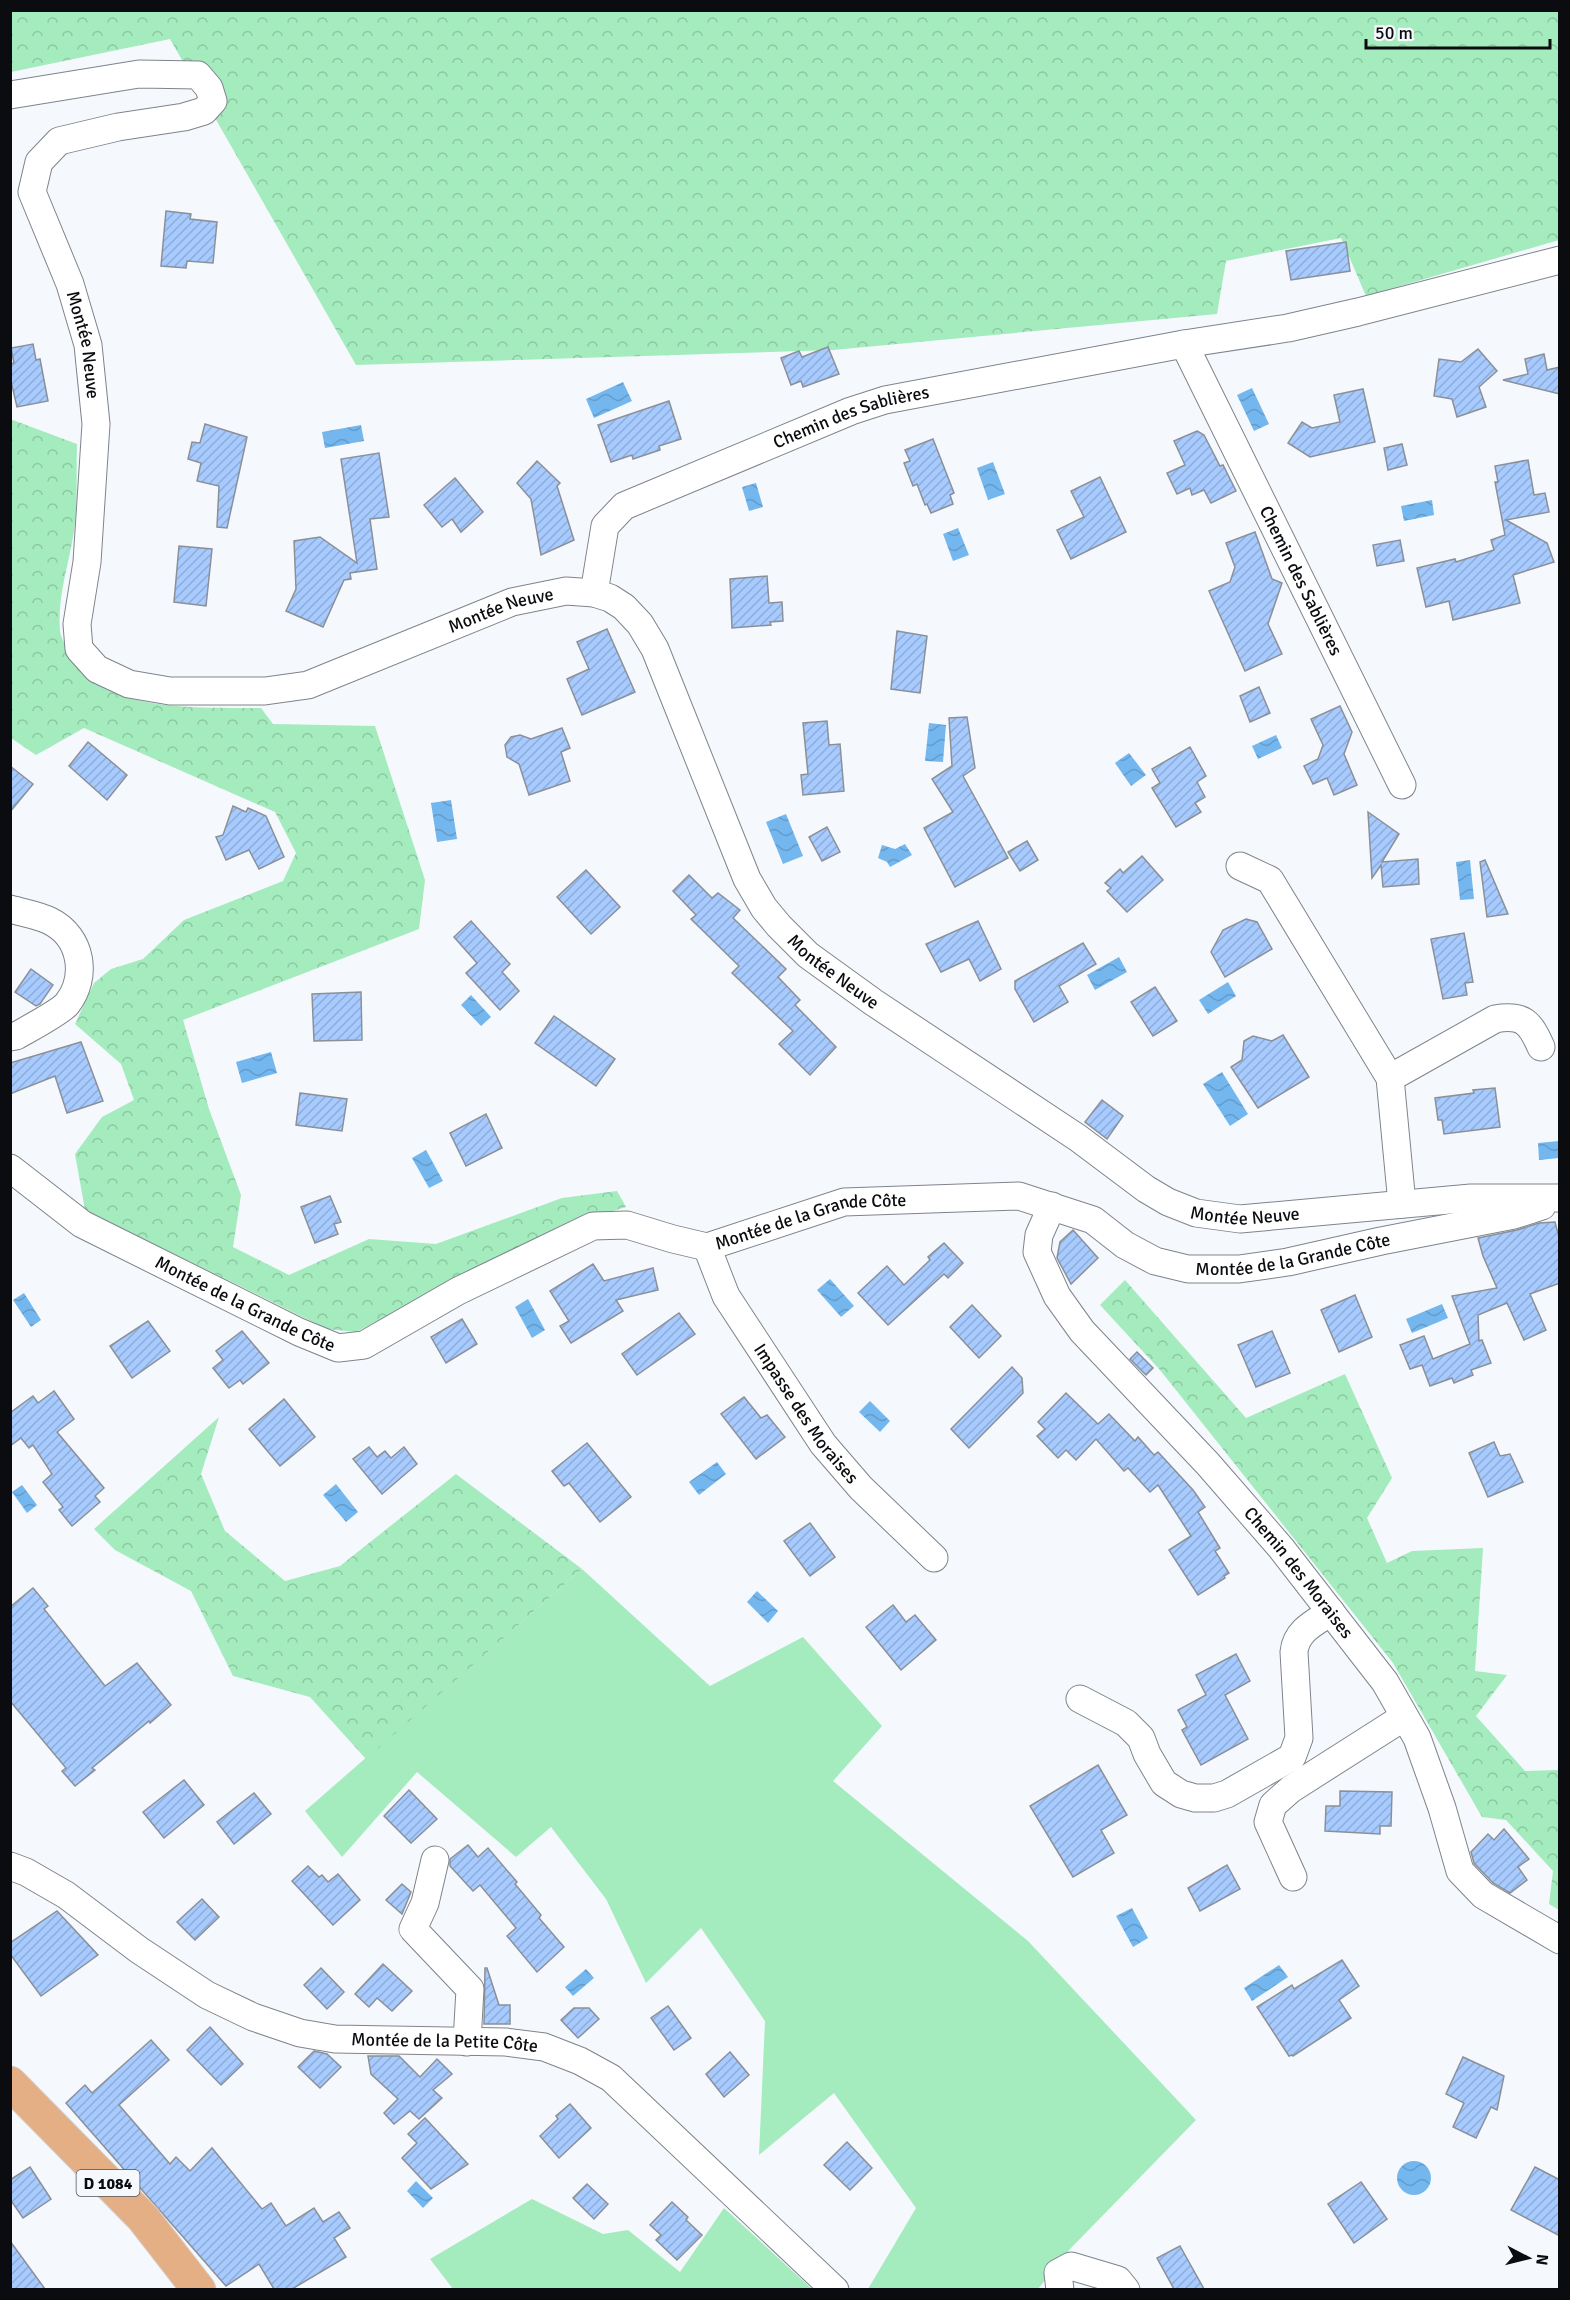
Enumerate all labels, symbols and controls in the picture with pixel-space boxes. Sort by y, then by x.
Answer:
scale bar [1366,12,1550,50]
text: 50 m [1375,22,1413,44]
street label: Montée Neuve [62,288,104,400]
street label: Chemin des Sablières [770,381,931,453]
street label: Chemin des Sablières [1255,502,1347,659]
street label: Montée Neuve [445,583,555,638]
street label: Montée Neuve [783,930,883,1014]
street label: Montée de la Grande Côte [712,1189,907,1255]
street label: Montée Neuve [1189,1201,1301,1230]
street label: Montée de la Grande Côte [1195,1228,1392,1280]
street label: Montée de la Grande Côte [151,1251,338,1357]
street label: Impasse des Moraises [749,1339,863,1488]
street label: Chemin des Moraises [1239,1502,1358,1643]
street label: Montée de la Petite Côte [351,2028,539,2057]
road number: D 1084 [76,2170,140,2196]
north arrow [1498,2228,1558,2288]
text: N [1531,2253,1552,2266]

